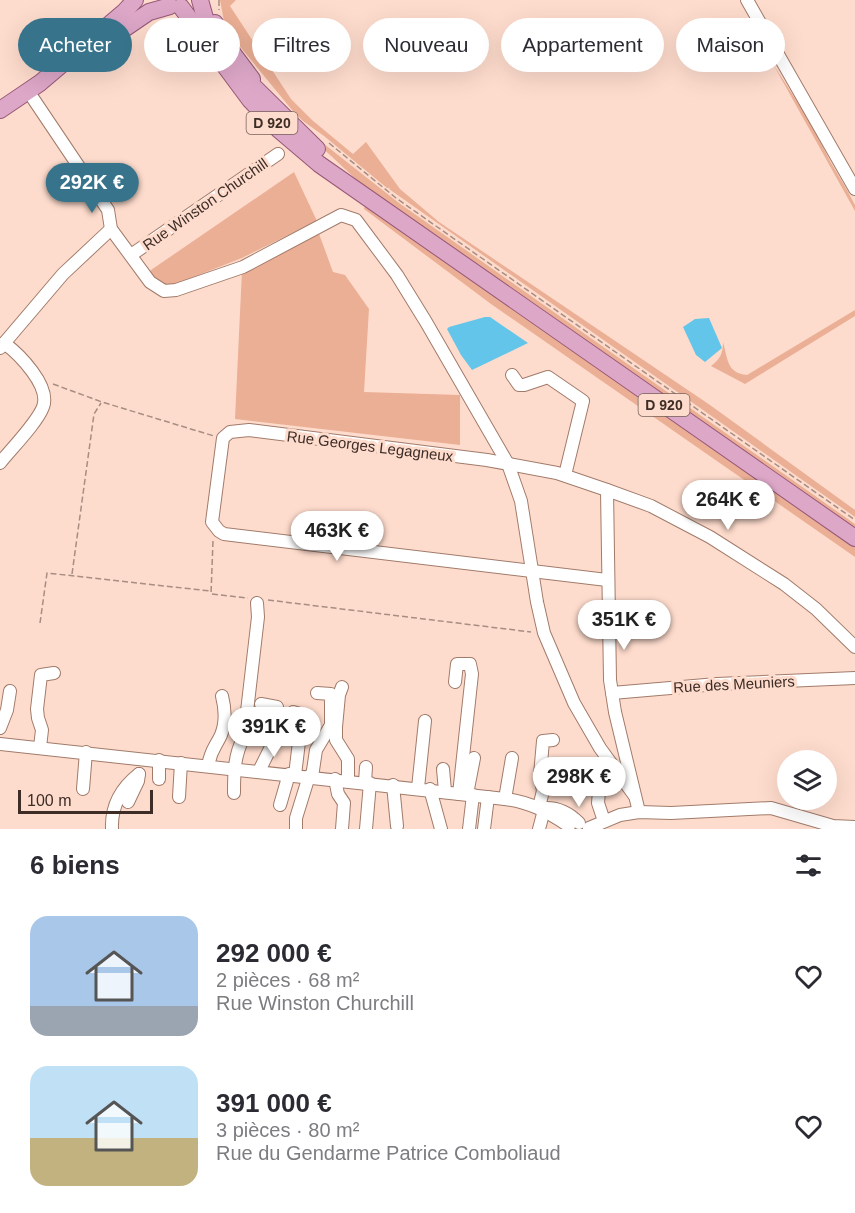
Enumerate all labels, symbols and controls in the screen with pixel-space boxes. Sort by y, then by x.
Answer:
chip: Acheter [18,18,132,72]
chip: Louer [144,18,240,72]
chip: Filtres [252,18,351,72]
chip: Nouveau [363,18,489,72]
chip: Appartement [501,18,664,72]
chip: Maison [676,18,785,72]
road number: D 920 [246,112,298,134]
street label: Rue Winston Churchill [139,154,271,254]
pin: 292K € [43,163,141,214]
text: 292K € [60,171,124,193]
road number: D 920 [638,394,690,416]
street label: Rue Georges Legagneux [286,427,455,465]
pin: 264K € [679,480,777,531]
text: 264K € [696,488,760,510]
pin: 463K € [288,511,386,562]
text: 463K € [305,519,369,541]
pin: 351K € [575,600,673,651]
text: 351K € [592,608,656,630]
street label: Rue des Meuniers [673,672,795,696]
pin: 391K € [225,707,323,758]
text: 391K € [242,715,306,737]
map controls [777,750,837,810]
button: layers [777,750,837,810]
pin: 298K € [530,757,628,808]
text: 298K € [547,765,611,787]
scale bar [18,787,153,814]
text: 100 m [27,792,71,809]
icon: filters [792,849,825,882]
text: 6 biens [30,850,120,880]
text: 292 000 € [216,938,332,968]
icon: home [78,940,150,1012]
icon: heart [792,960,825,993]
text: 2 pièces · 68 m² [216,969,359,991]
text: Rue Winston Churchill [216,992,414,1014]
text: 391 000 € [216,1088,332,1118]
icon: home [78,1090,150,1162]
icon: heart [792,1110,825,1143]
text: 3 pièces · 80 m² [216,1119,359,1141]
text: Rue du Gendarme Patrice Comboliaud [216,1142,561,1164]

